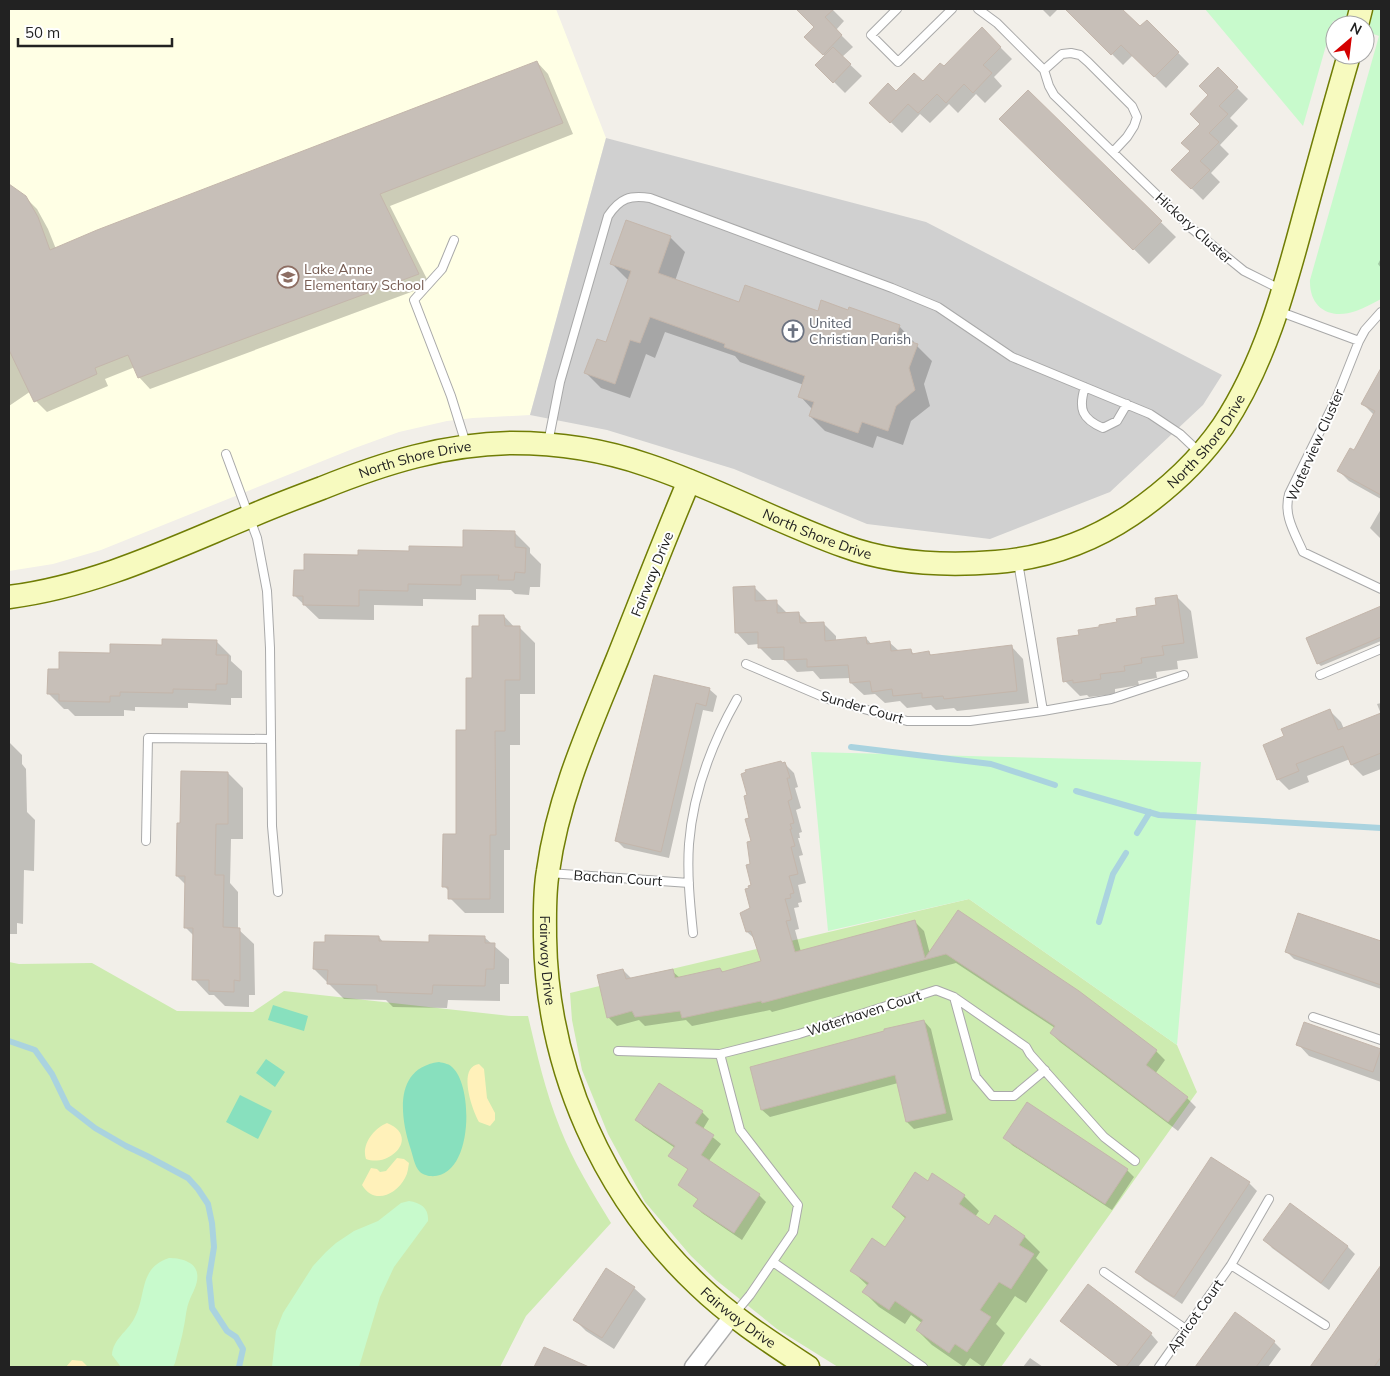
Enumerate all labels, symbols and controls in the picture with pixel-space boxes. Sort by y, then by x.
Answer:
scale bar [18,15,171,47]
north arrow [1325,15,1375,65]
text: N [1347,18,1365,39]
text: 50 m [25,23,60,42]
street label: Hickory Cluster [1152,189,1237,268]
place label: Lake Anne Elementary School [304,260,424,294]
school or university icon: Lake Anne Elementary School [276,265,300,289]
place label: United Christian Parish [809,314,911,348]
church icon: United Christian Parish [781,319,805,343]
street label: Waterview Cluster [1282,385,1348,504]
street label: North Shore Drive [1163,391,1249,492]
street label: North Shore Drive [356,437,472,482]
street label: North Shore Drive [760,505,874,563]
street label: Fairway Drive [627,529,677,619]
street label: Sunder Court [819,687,906,727]
street label: Bachan Court [573,866,663,890]
street label: Fairway Drive [536,915,560,1006]
street label: Waterhaven Court [804,986,924,1040]
street label: Apricot Court [1163,1276,1227,1356]
street label: Fairway Drive [697,1283,779,1352]

